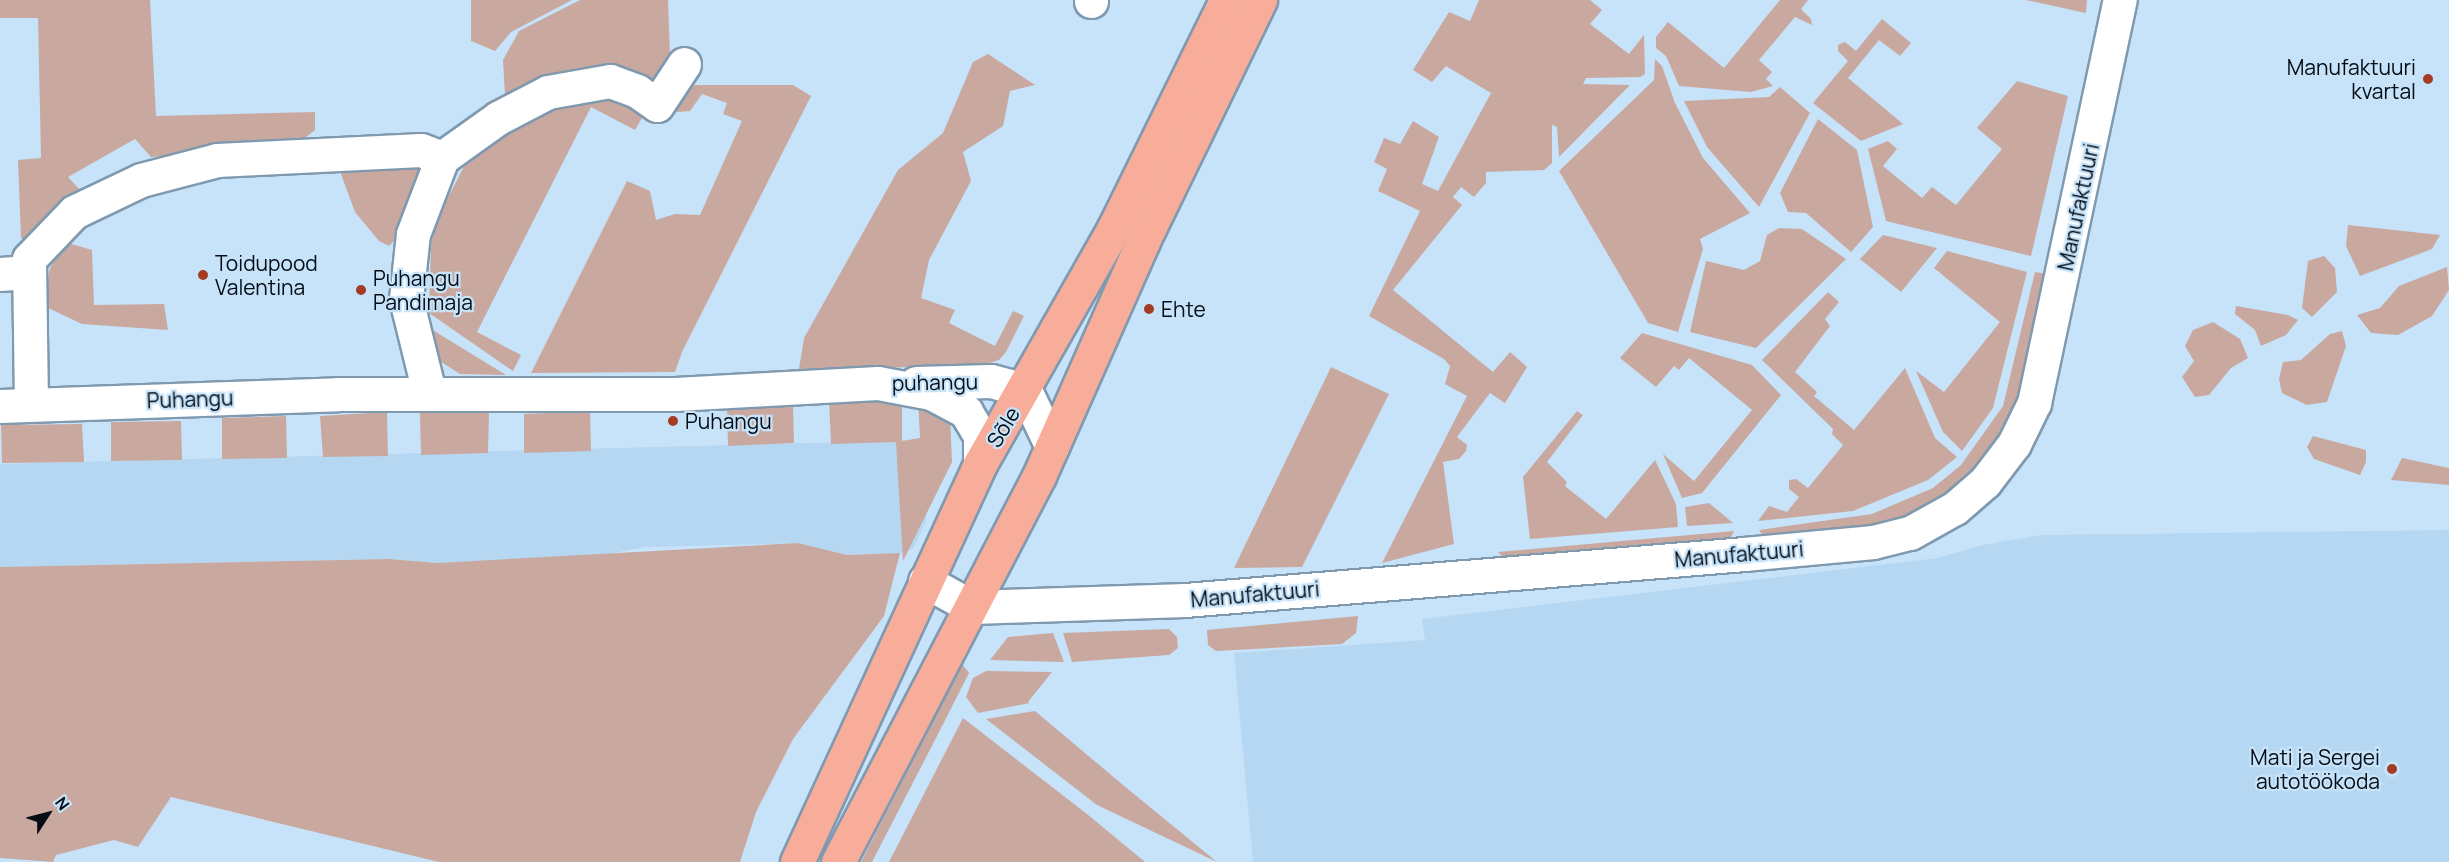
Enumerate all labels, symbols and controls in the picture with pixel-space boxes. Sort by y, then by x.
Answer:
place label: Manufaktuuri kvartal [2287,54,2416,104]
marker: Manufaktuuri kvartal [2421,72,2435,86]
street label: Manufaktuuri [2052,141,2104,273]
place label: Toidupood Valentina [215,250,318,300]
place label: Puhangu Pandimaja [373,265,473,315]
marker: Toidupood Valentina [196,268,210,282]
marker: Puhangu Pandimaja [354,283,368,297]
place label: Ehte [1161,296,1206,322]
marker: Ehte [1142,302,1156,316]
street label: puhangu [892,369,978,395]
street label: Puhangu [146,385,234,413]
street label: Sõle [981,402,1025,452]
place label: Puhangu [685,408,772,434]
marker: Puhangu [666,414,680,428]
street label: Manufaktuuri [1673,536,1805,572]
street label: Manufaktuuri [1189,576,1321,612]
place label: Mati ja Sergei autotöökoda [2250,744,2380,794]
marker: Mati ja Sergei autotöökoda [2385,762,2399,776]
north arrow [18,784,78,844]
text: N [50,792,75,815]

